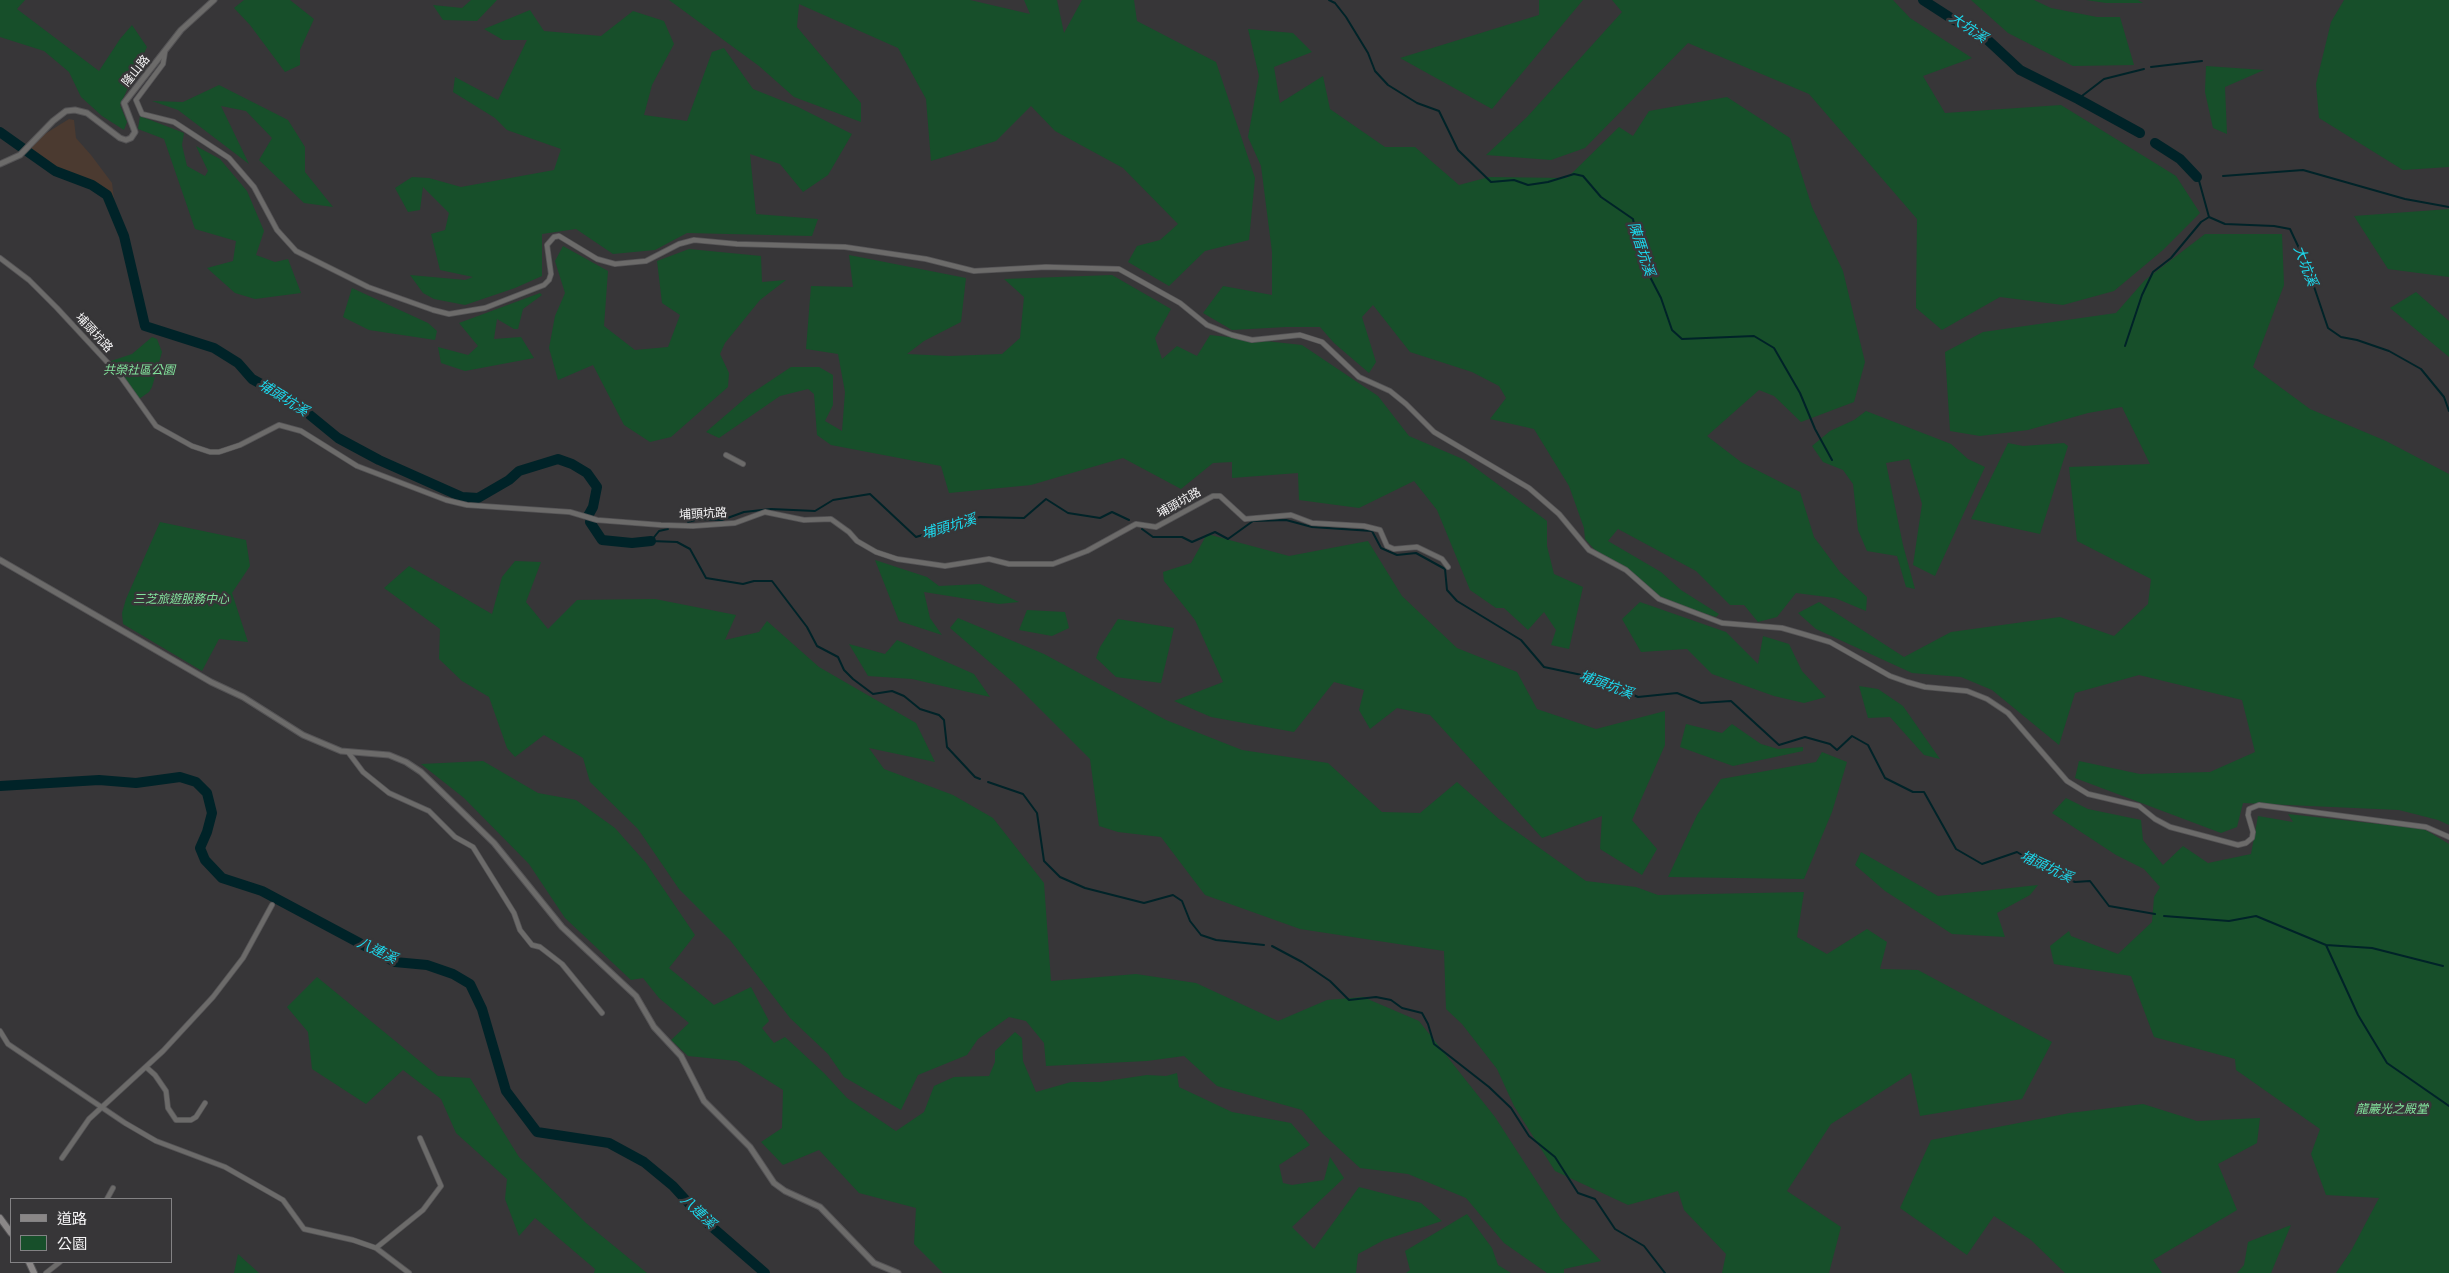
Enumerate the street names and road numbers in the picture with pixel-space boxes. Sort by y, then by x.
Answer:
street label: 隆山路 [119,52,153,90]
street label: 埔頭坑路 [72,311,116,355]
street label: 埔頭坑路 [1155,485,1203,521]
street label: 埔頭坑路 [679,506,727,522]

